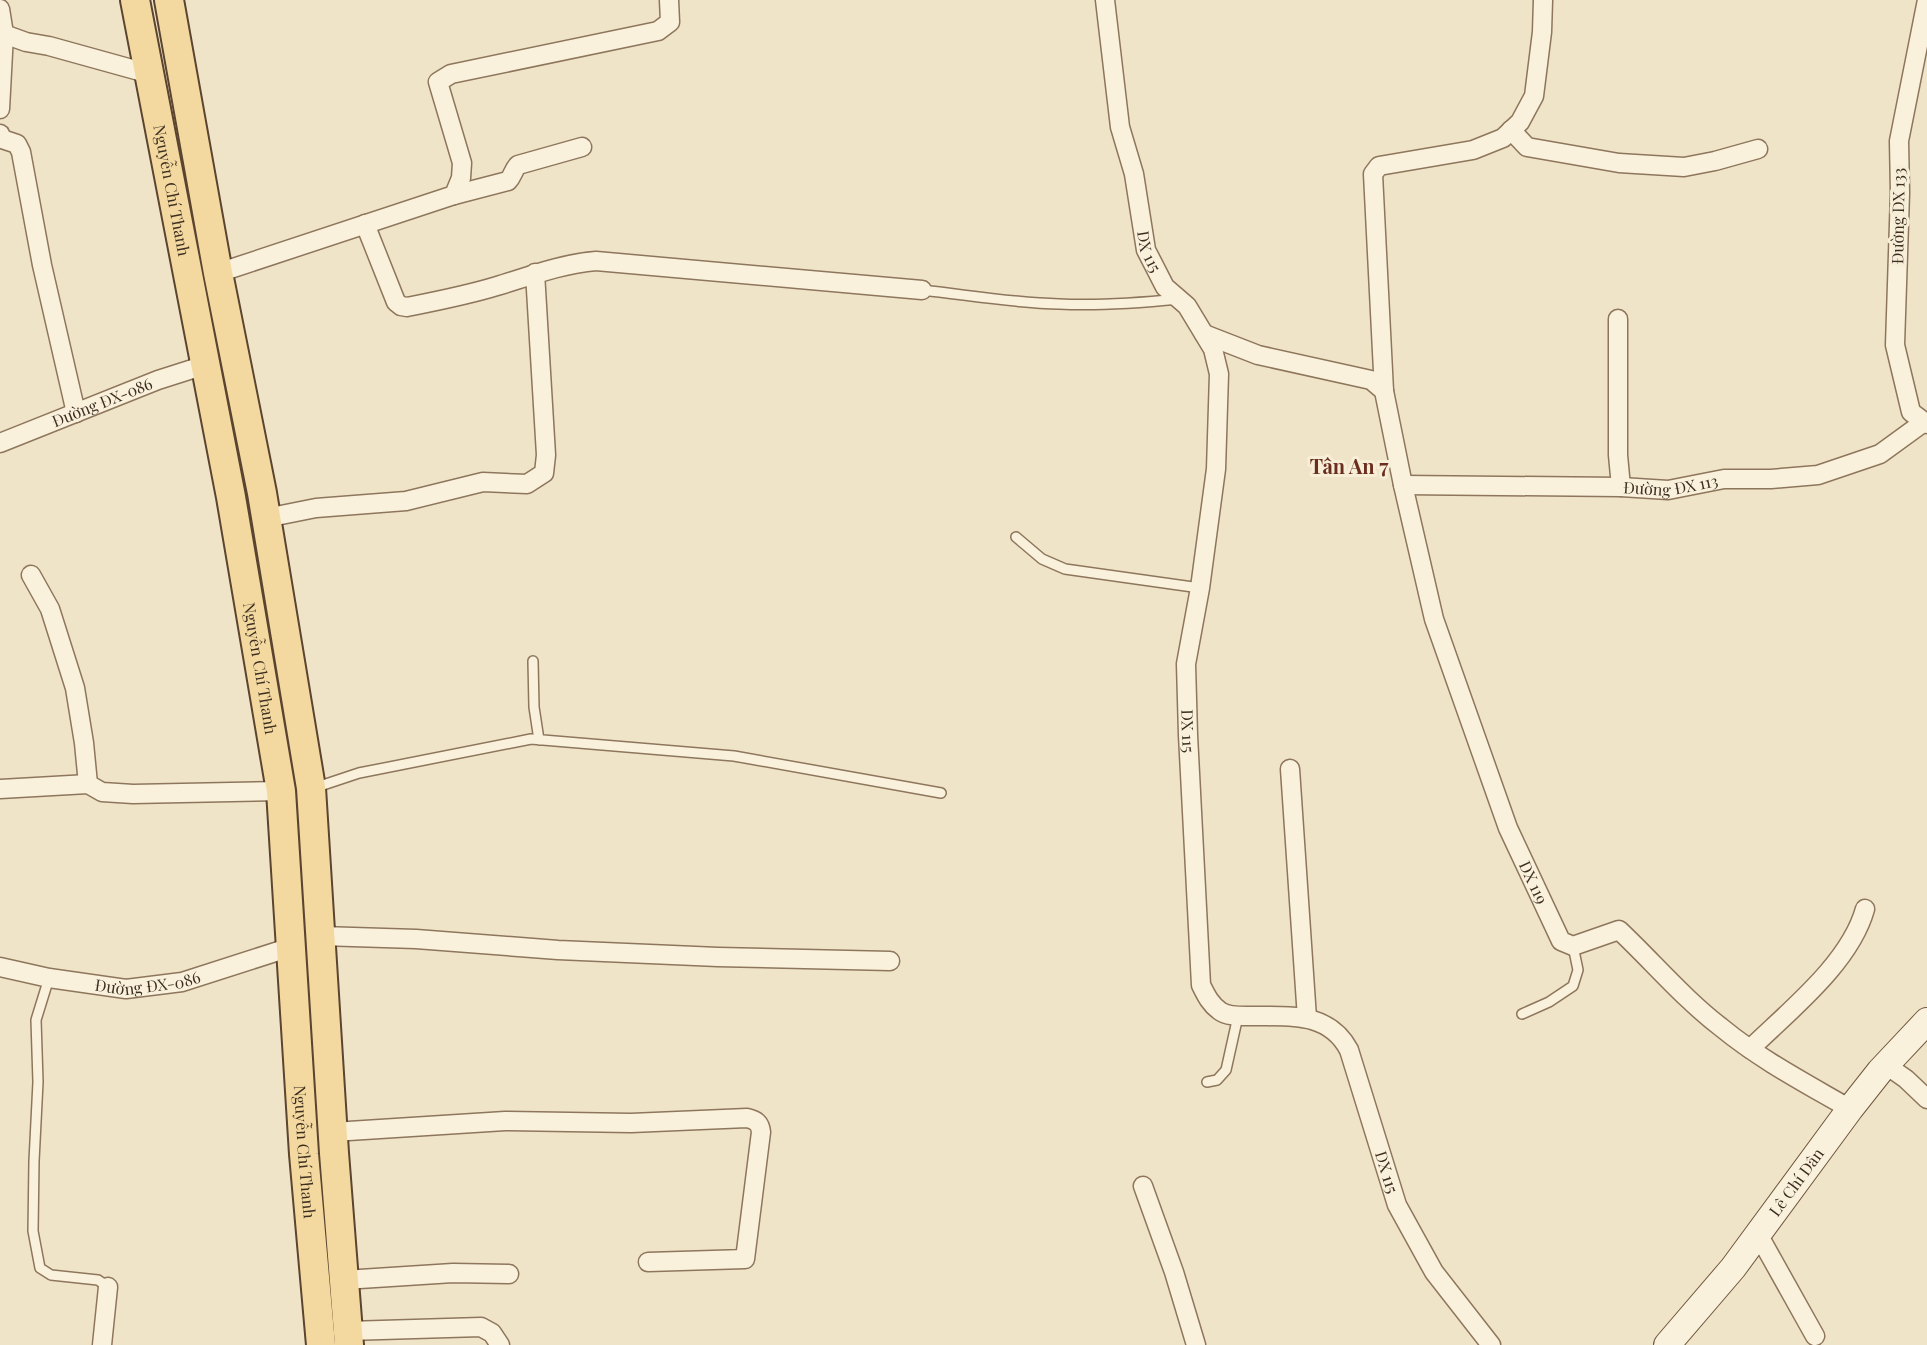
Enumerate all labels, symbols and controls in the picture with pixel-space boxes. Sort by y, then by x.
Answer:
street label: Nguyễn Chí Thanh [149,123,195,258]
street label: Đường DX 133 [1886,168,1909,264]
street label: DX 115 [1133,229,1167,276]
street label: Đường ĐX-086 [49,372,155,431]
district label: Tân An 7 [1310,452,1389,479]
street label: Đường ĐX 113 [1623,469,1720,500]
street label: Nguyễn Chí Thanh [239,601,282,736]
street label: DX 115 [1177,709,1200,753]
street label: DX 119 [1515,857,1553,907]
street label: Đường ĐX-086 [94,966,203,999]
street label: Nguyễn Chí Thanh [290,1085,321,1220]
street label: Lê Chí Dân [1764,1143,1828,1220]
street label: DX 115 [1371,1148,1404,1196]

